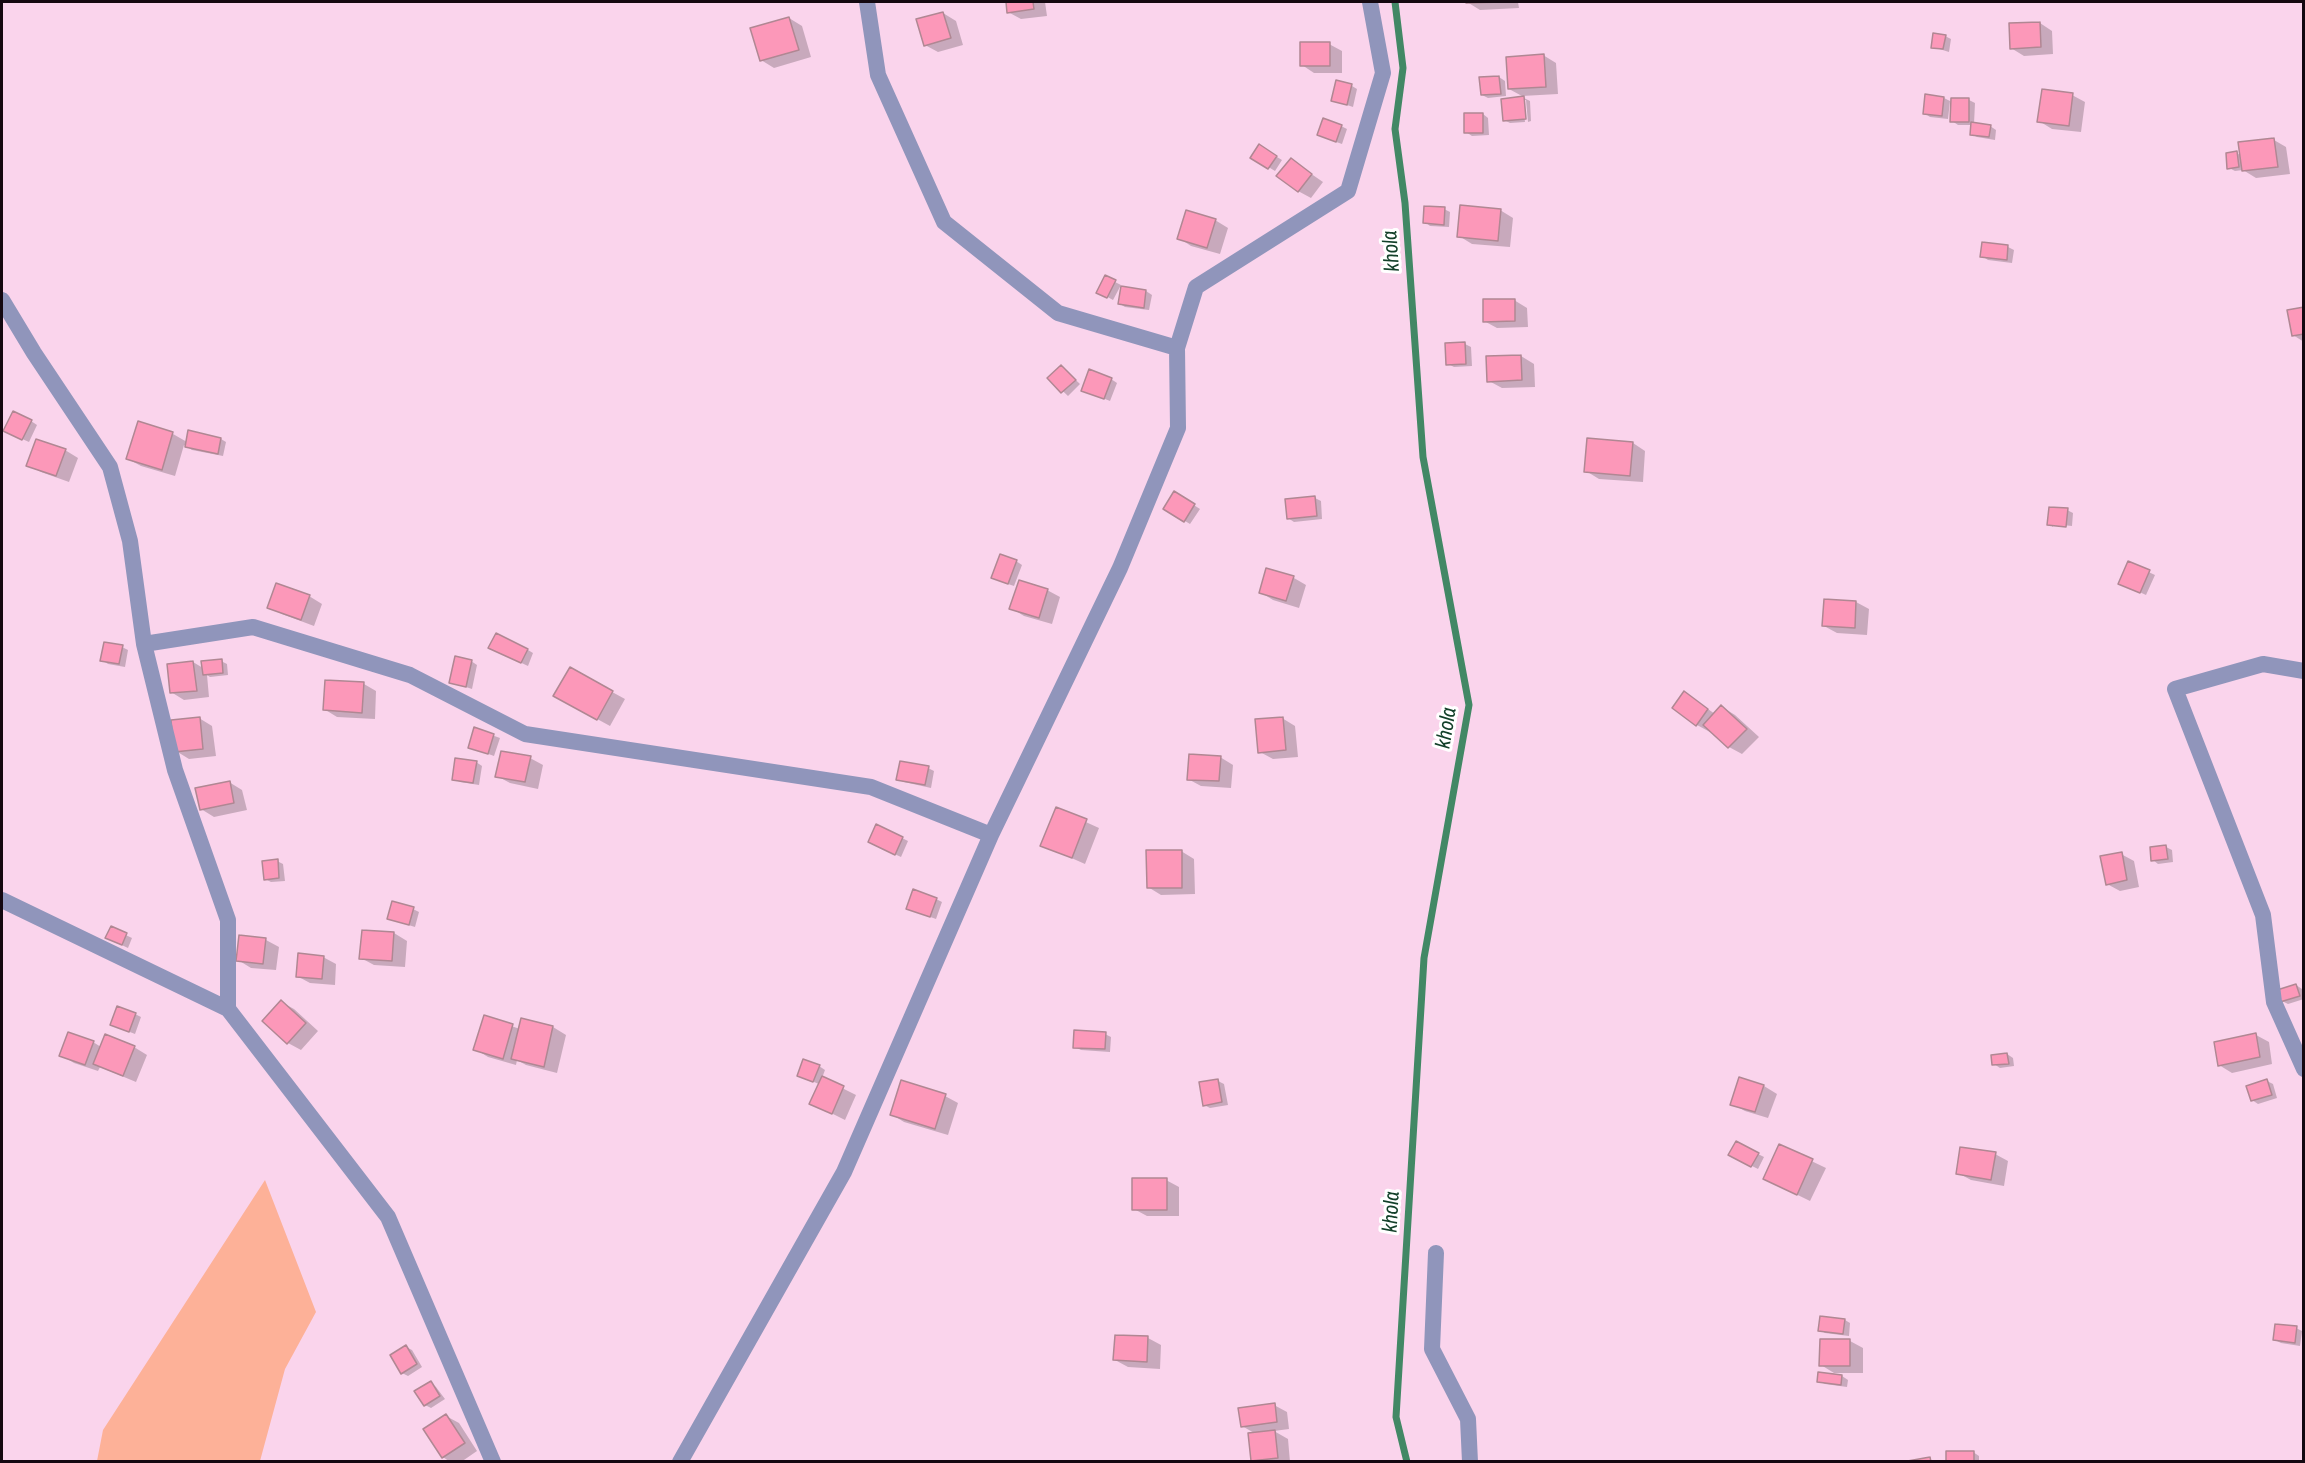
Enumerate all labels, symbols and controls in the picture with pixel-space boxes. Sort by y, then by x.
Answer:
water label: khola [1378,230,1406,272]
water label: khola [1431,706,1463,750]
water label: khola [1378,1191,1406,1233]

